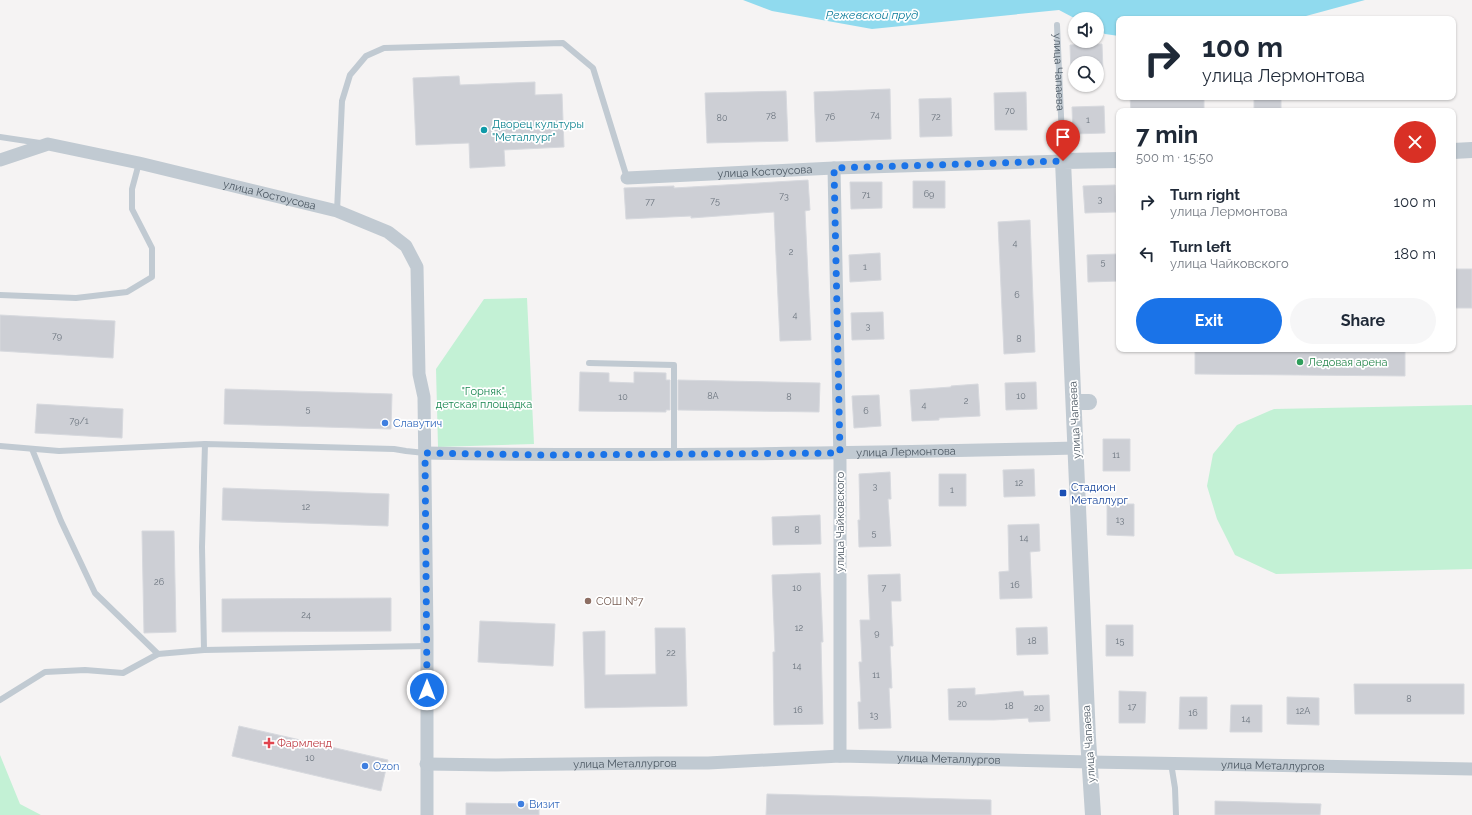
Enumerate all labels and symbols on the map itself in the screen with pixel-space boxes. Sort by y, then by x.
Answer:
water label: Режевской пруд [826,8,918,22]
street label: улица Чапаева [1051,33,1067,111]
house number: 70 [1005,106,1016,116]
house number: 74 [870,110,880,120]
house number: 78 [766,111,776,121]
house number: 76 [825,112,836,122]
house number: 72 [931,112,941,122]
house number: 80 [717,113,728,123]
house number: 1 [1086,115,1090,125]
place label: Дворец культуры "Металлург" [492,118,584,144]
pin [1046,120,1080,161]
marker: Дворец культуры "Металлург" [479,125,489,135]
street label: улица Костоусова [717,163,813,180]
street label: улица Костоусова [222,177,317,212]
house number: 69 [924,189,934,199]
house number: 71 [862,190,870,200]
house number: 73 [779,191,789,201]
house number: 3 [1098,194,1103,204]
house number: 75 [710,196,720,206]
house number: 77 [645,197,655,207]
house number: 4 [1013,238,1018,248]
house number: 2 [789,247,794,257]
house number: 5 [1101,257,1106,267]
house number: 1 [863,262,867,272]
house number: 6 [1014,290,1020,300]
house number: 4 [793,310,798,320]
house number: 3 [866,321,871,331]
house number: 79 [52,331,62,341]
house number: 8 [1016,334,1022,344]
place label: Ледовая арена [1308,356,1387,369]
marker: Ледовая арена [1295,357,1305,367]
street label: улица Чапаева [1066,381,1084,459]
park label: "Горняк", детская площадка [436,385,532,411]
house number: 8А [707,391,719,401]
house number: 10 [1016,391,1026,401]
house number: 10 [618,392,628,402]
house number: 8 [786,392,792,402]
house number: 2 [964,396,969,406]
house number: 4 [922,400,927,410]
house number: 5 [306,404,311,414]
house number: 6 [863,406,869,416]
house number: 79/1 [69,416,89,426]
place label: Славутич [393,417,442,430]
marker: Славутич [380,418,390,428]
street label: улица Лермонтова [856,444,956,459]
house number: 11 [1112,450,1120,460]
street label: улица Чайковского [834,471,847,572]
house number: 12 [1015,478,1024,488]
house number: 3 [873,481,878,491]
place label: Стадион Металлург [1071,481,1128,507]
house number: 1 [950,485,954,495]
marker: Стадион Металлург [1058,488,1068,498]
house number: 12 [302,502,311,512]
house number: 13 [1116,515,1125,525]
house number: 8 [794,525,800,535]
house number: 5 [872,528,877,538]
house number: 14 [1020,533,1028,543]
house number: 26 [154,577,165,587]
house number: 16 [1010,580,1020,590]
house number: 10 [792,583,802,593]
house number: 7 [882,583,887,593]
place label: СОШ №7 [596,595,644,608]
marker: СОШ №7 [583,596,593,606]
house number: 24 [301,610,311,620]
house number: 12 [795,623,804,633]
house number: 9 [874,628,880,638]
house number: 18 [1027,636,1037,646]
house number: 15 [1116,636,1124,646]
house number: 22 [666,648,676,658]
house number: 14 [793,661,801,671]
position arrow [406,669,448,711]
house number: 11 [872,670,880,680]
house number: 8 [1406,694,1412,704]
house number: 20 [957,699,968,709]
house number: 18 [1004,701,1014,711]
house number: 17 [1128,702,1136,712]
house number: 20 [1034,703,1045,713]
house number: 16 [793,705,803,715]
street label: улица Чапаева [1080,705,1098,783]
house number: 12А [1296,706,1310,716]
house number: 16 [1188,708,1198,718]
house number: 13 [870,710,879,720]
house number: 14 [1242,714,1250,724]
place label: Фармленд [277,737,332,750]
marker: Фармленд [264,738,274,748]
street label: улица Металлургов [897,751,1001,766]
house number: 10 [305,753,315,763]
street label: улица Металлургов [573,757,677,771]
street label: улица Металлургов [1221,758,1325,773]
place label: Ozon [373,760,400,773]
marker: Ozon [360,761,370,771]
place label: Визит [529,798,560,811]
marker: Визит [516,799,526,809]

